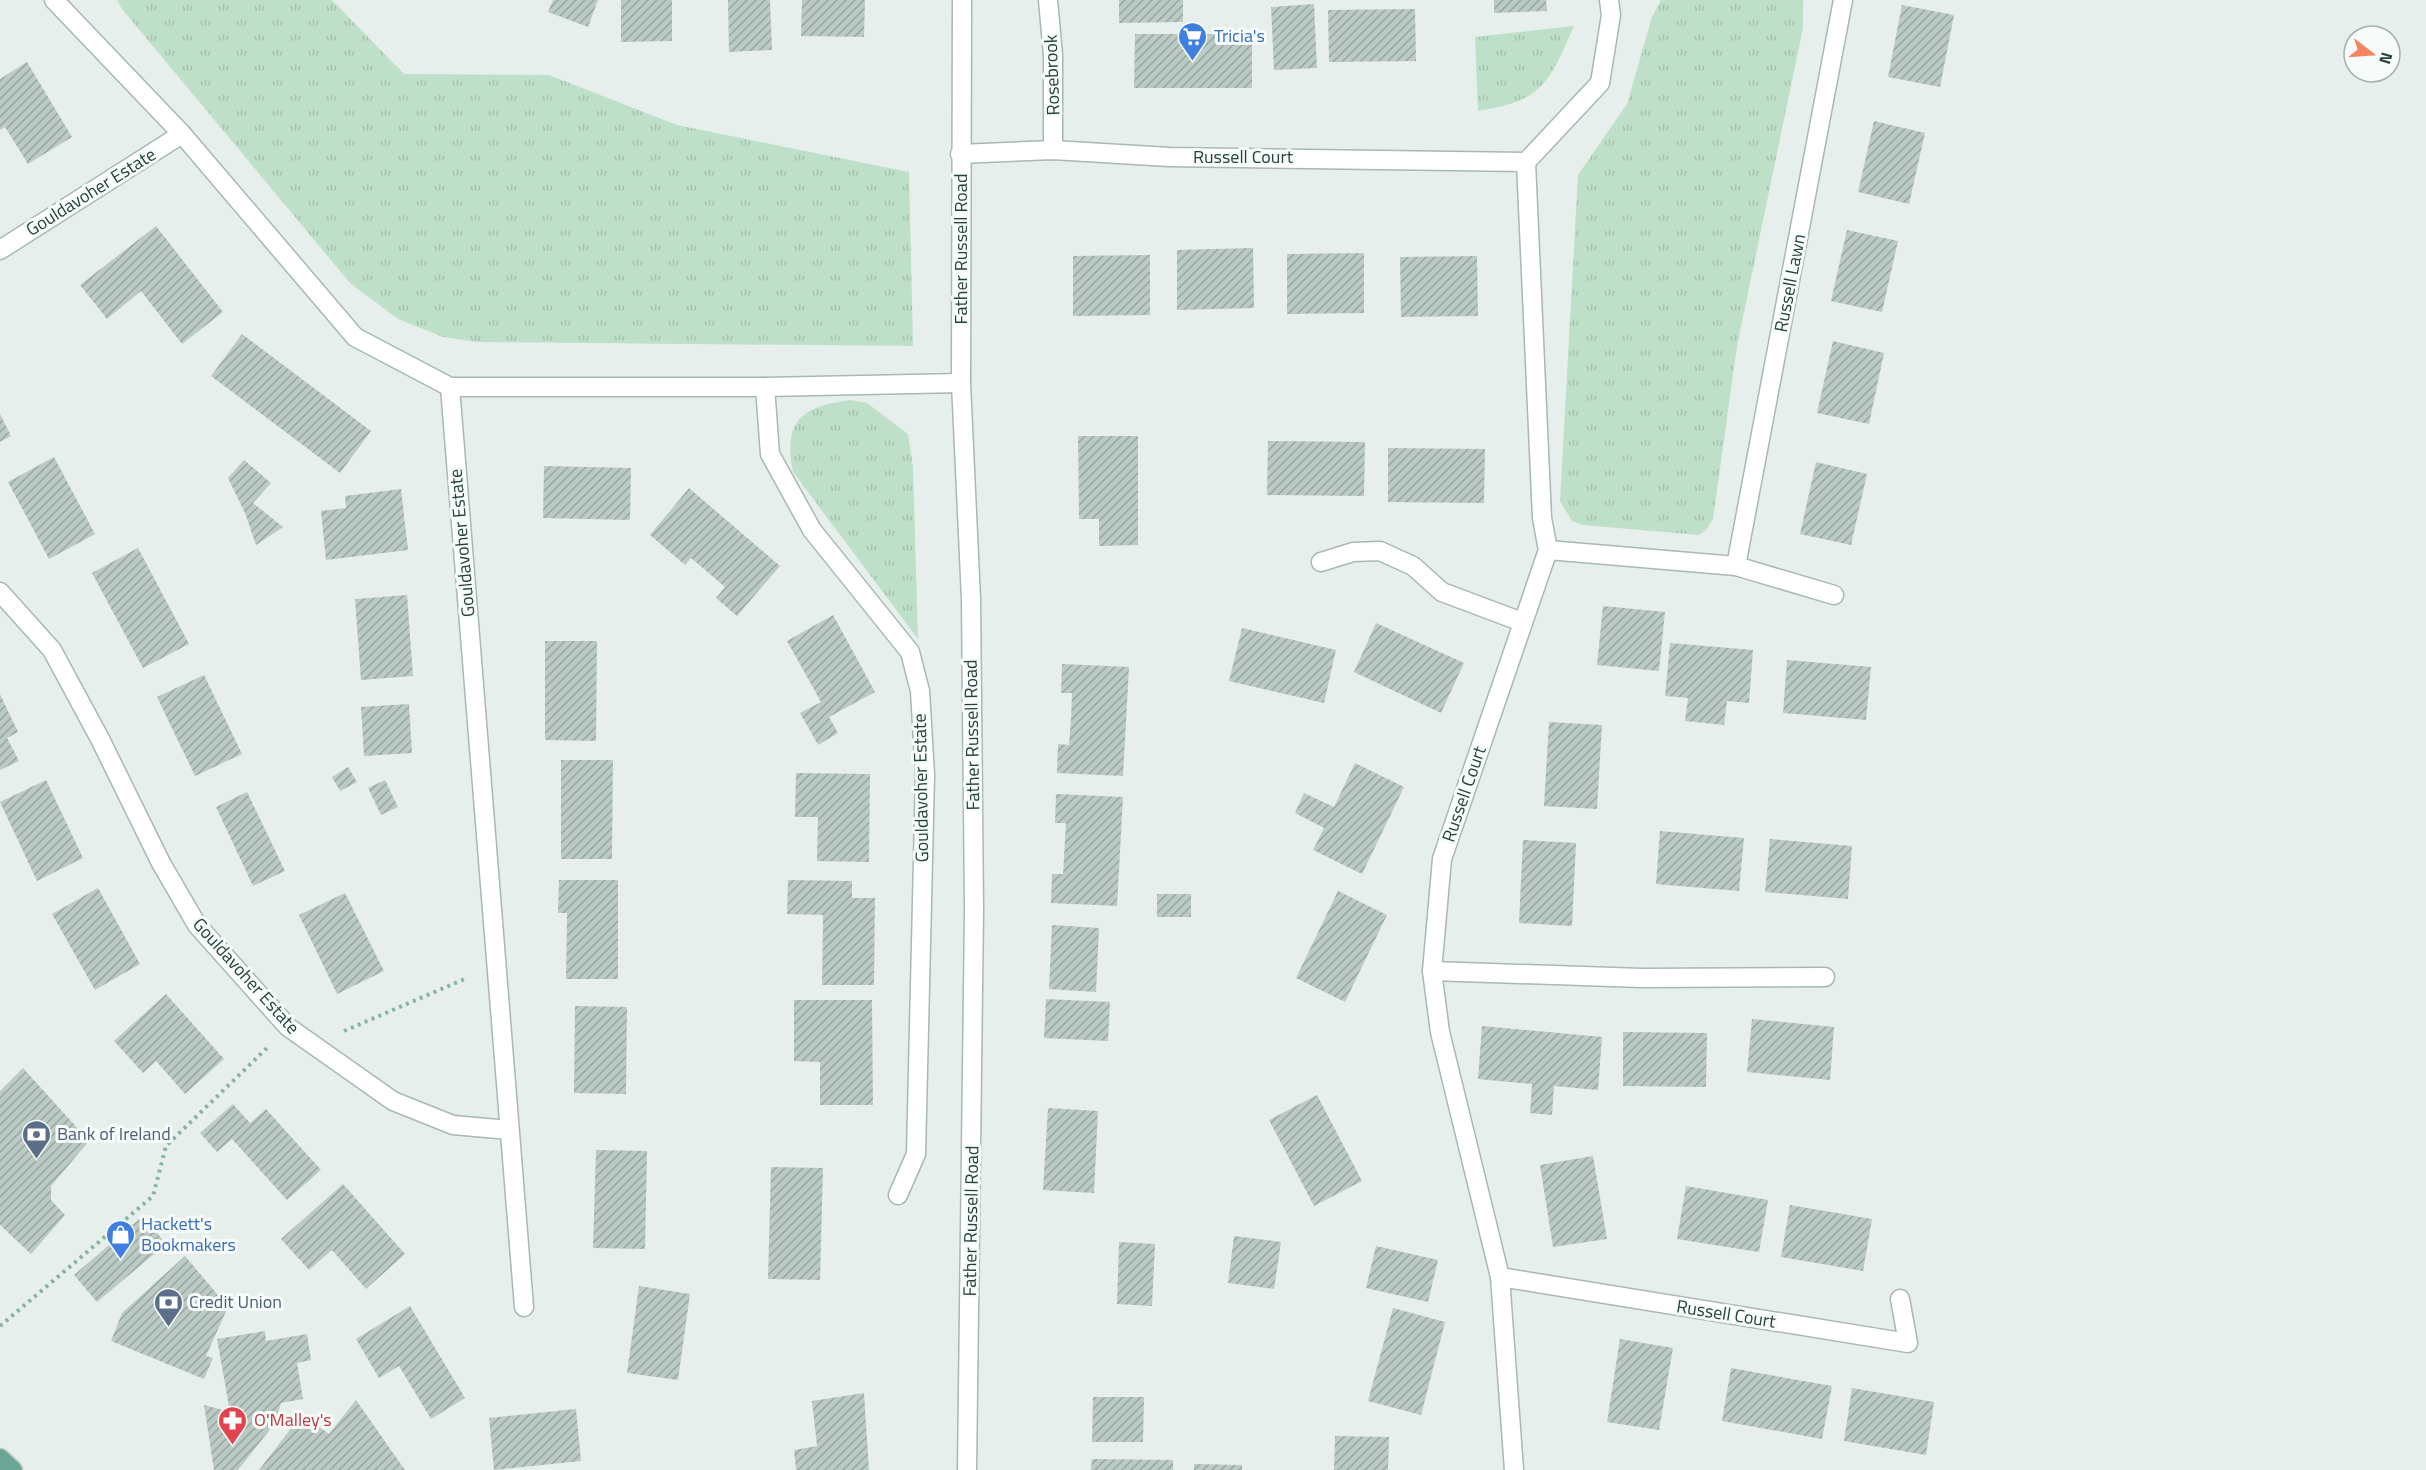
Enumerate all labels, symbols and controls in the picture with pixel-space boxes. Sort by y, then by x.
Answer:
supermarket icon: Tricia's [1177,20,1209,62]
place label: Tricia's [1214,22,1265,49]
north arrow [2342,24,2402,84]
street label: Rosebrook [1037,34,1066,116]
text: N [2373,50,2399,67]
street label: Gouldavoher Estate [20,141,161,242]
street label: Russell Court [1193,143,1294,170]
street label: Father Russell Road [947,174,974,324]
street label: Russell Lawn [1767,231,1812,334]
street label: Gouldavoher Estate [442,468,481,618]
street label: Father Russell Road [957,659,986,811]
street label: Gouldavoher Estate [906,713,935,863]
street label: Russell Court [1434,742,1493,845]
street label: Gouldavoher Estate [187,911,306,1040]
bank icon: Bank of Ireland [20,1118,52,1160]
place label: Bank of Ireland [57,1120,171,1147]
street label: Father Russell Road [956,1145,985,1297]
place label: Hackett's Bookmakers [141,1210,236,1258]
shop icon: Hackett's Bookmakers [104,1218,136,1260]
bank icon: Credit Union [152,1286,184,1328]
place label: Credit Union [189,1288,282,1315]
street label: Russell Court [1675,1292,1778,1335]
pharmacy icon: O'Malley's [217,1404,249,1446]
place label: O'Malley's [254,1406,332,1433]

